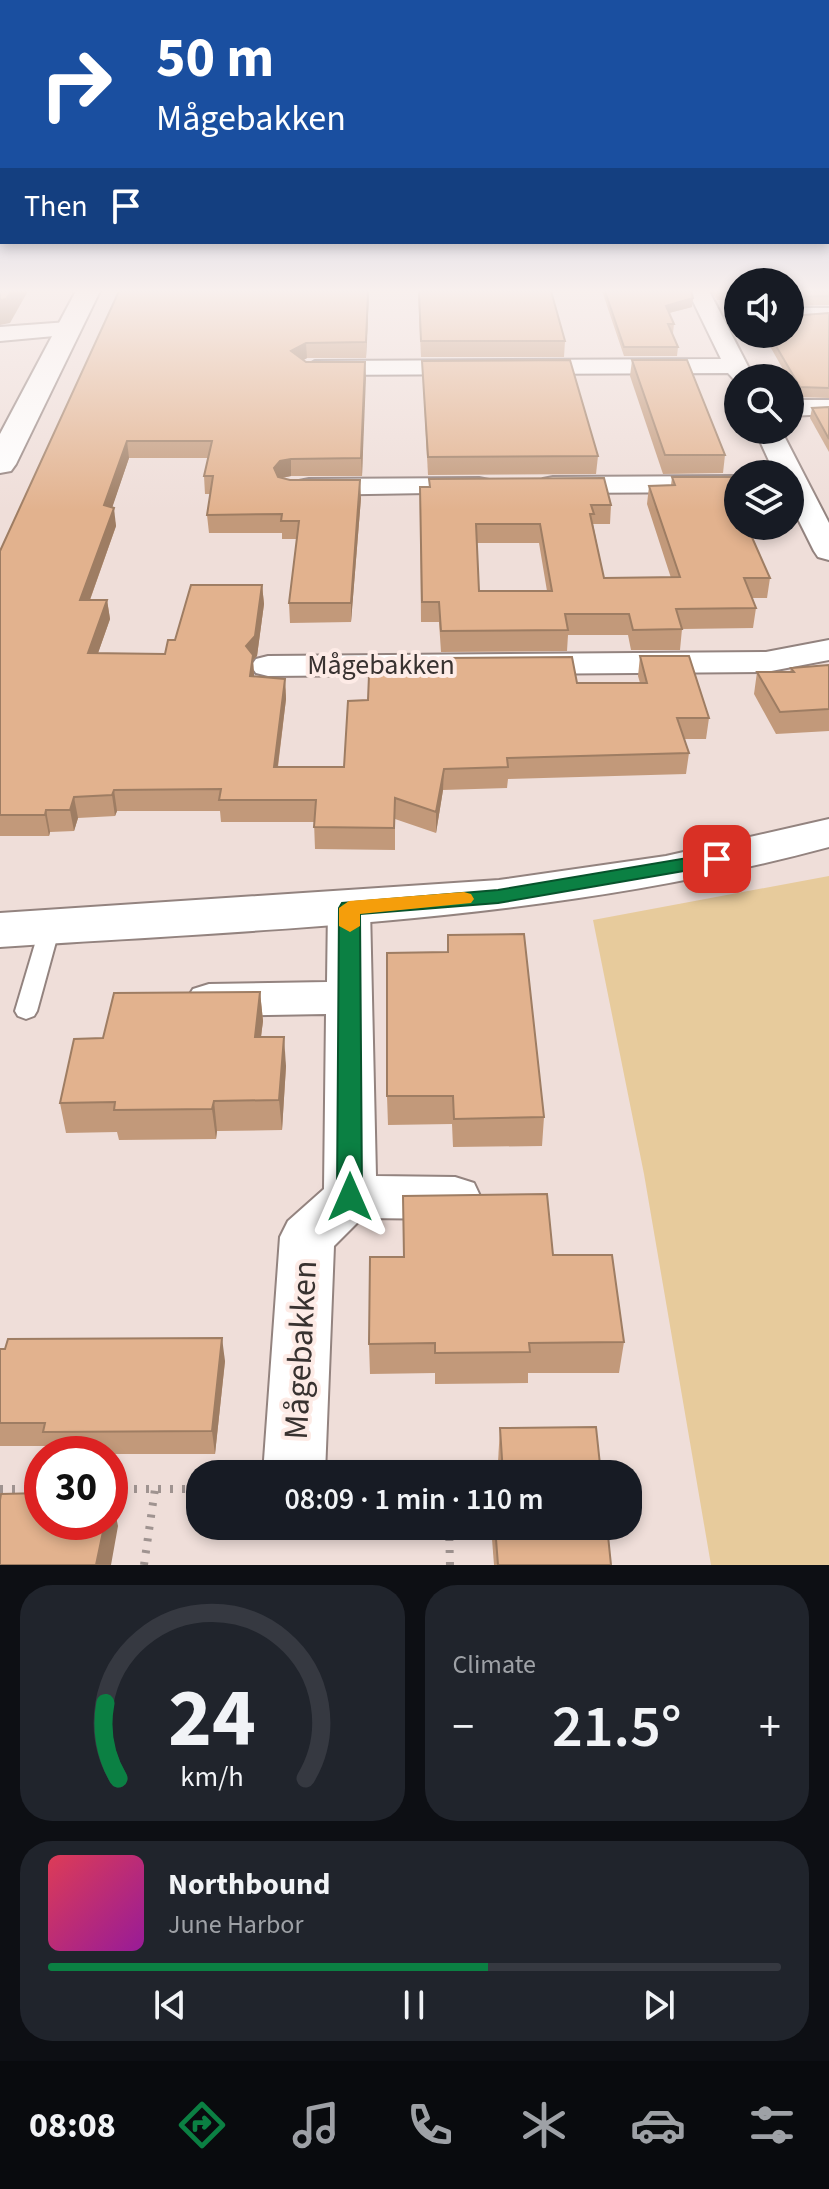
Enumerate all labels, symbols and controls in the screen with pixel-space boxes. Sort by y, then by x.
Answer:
text: 50 m [156,19,274,98]
icon: right [24,32,128,136]
text: Mågebakken [156,93,346,144]
icon: arrive [104,184,148,228]
text: Then [24,185,88,228]
map controls [724,268,804,540]
button: sound [724,268,804,348]
button: search [724,364,804,444]
button: layers [724,460,804,540]
street label: Mågebakken [307,645,455,685]
pin [683,825,751,893]
icon: arrive [695,837,739,881]
position arrow [308,1155,392,1239]
street label: Mågebakken [272,1259,330,1441]
speed limit sign: 30 [24,1436,128,1540]
text: 08:09 · 1 min · 110 m [284,1478,544,1521]
text: Climate [453,1646,536,1683]
text: 24 [168,1660,256,1778]
text: 21.5° [552,1685,682,1770]
text: − [453,1696,474,1759]
text: + [759,1696,781,1759]
text: km/h [181,1757,244,1797]
text: Northbound [168,1863,330,1906]
text: June Harbor [168,1906,304,1943]
icon: previous [148,1983,192,2027]
icon: pause [392,1983,436,2027]
icon: next [637,1983,681,2027]
icon: directions [174,2097,230,2153]
icon: music [288,2097,344,2153]
icon: phone [402,2097,458,2153]
icon: climate [516,2097,572,2153]
icon: car [630,2097,686,2153]
icon: filters [744,2097,800,2153]
text: 08:08 [29,2100,116,2151]

